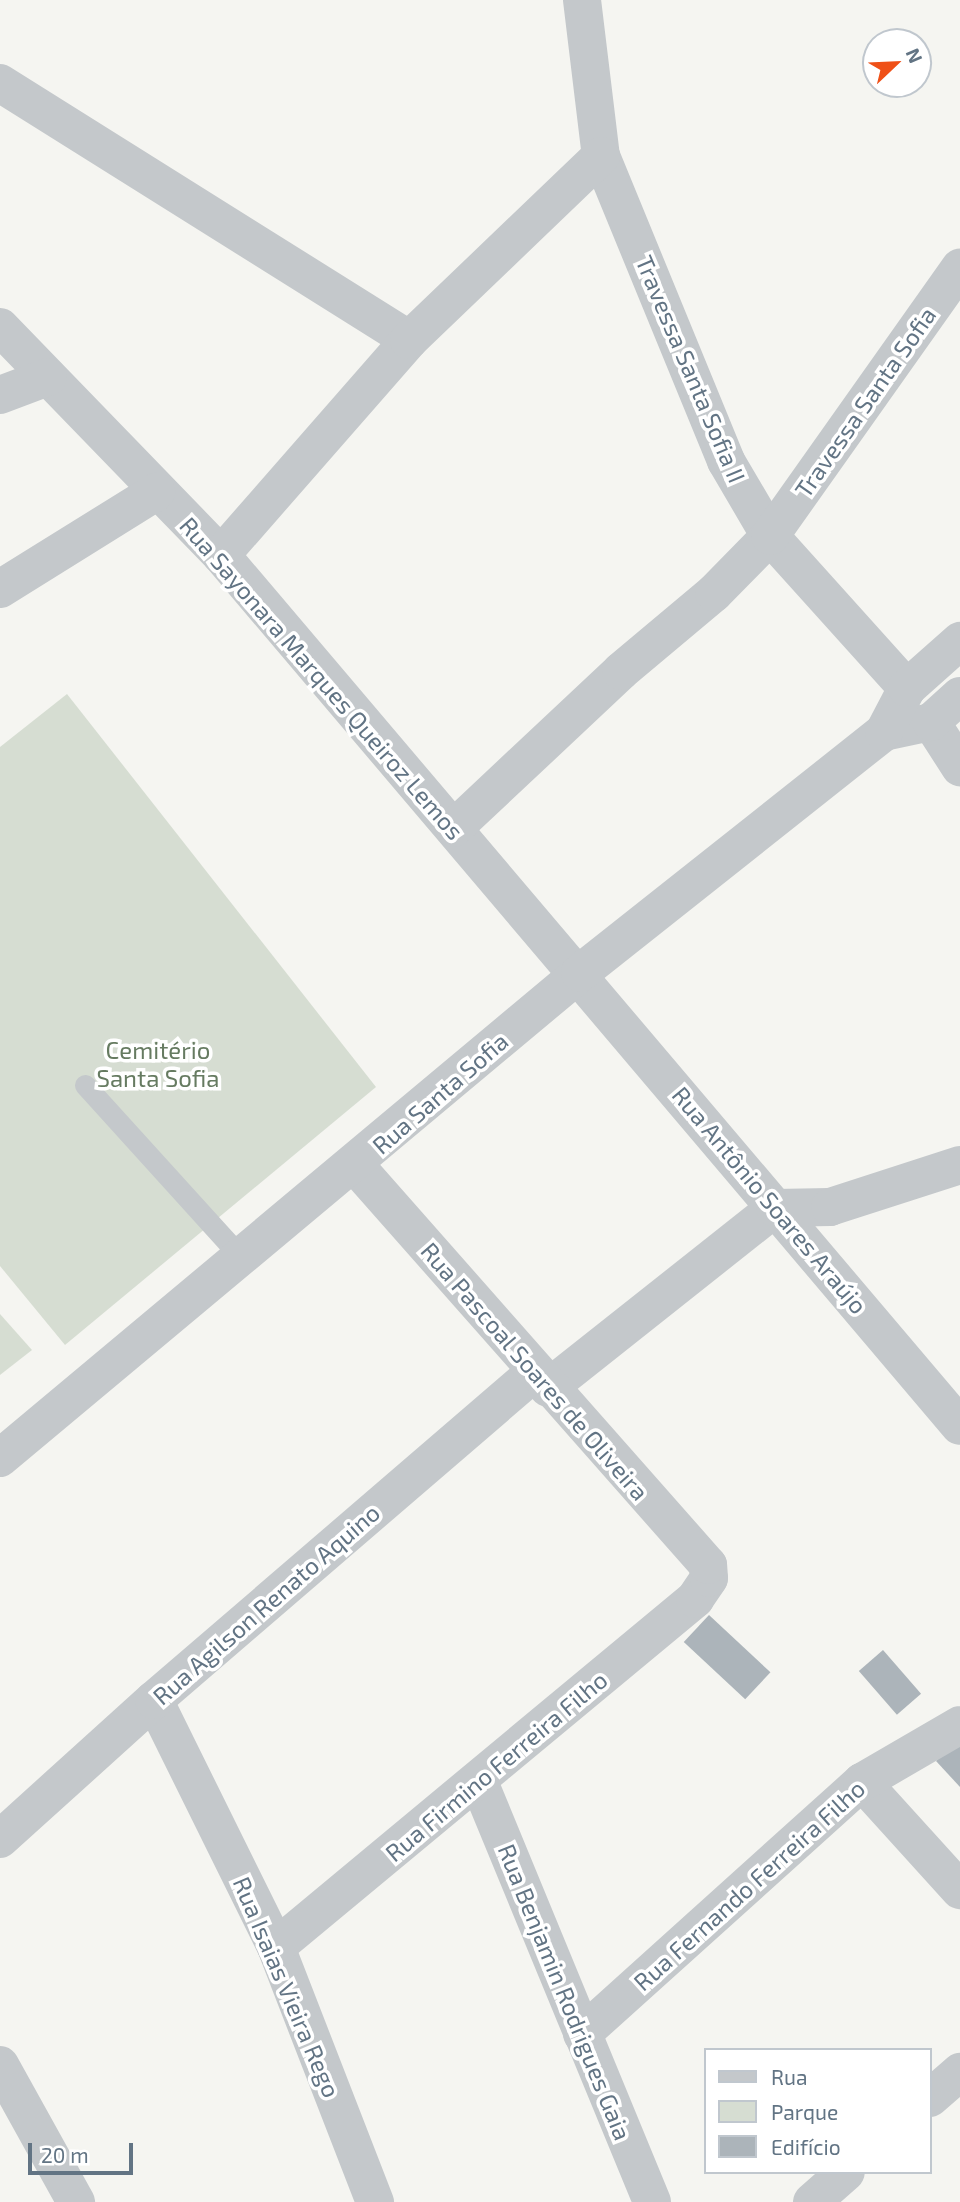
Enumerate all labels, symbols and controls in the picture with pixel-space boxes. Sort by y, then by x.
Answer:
north arrow [862,28,932,98]
text: N [902,45,928,66]
street label: Travessa Santa Sofia II [630,251,752,487]
street label: Travessa Santa Sofia [788,301,942,503]
street label: Rua Sayonara Marques Queiroz Lemos [174,511,470,845]
street label: Rua Santa Sofia [366,1026,514,1160]
park label: Cemitério Santa Sofia [96,1036,220,1092]
street label: Rua Antônio Soares Araújo [666,1080,874,1320]
street label: Rua Pascoal Soares de Oliveira [415,1236,655,1506]
street label: Rua Agilson Renato Aquino [146,1497,386,1711]
street label: Rua Firmino Ferreira Filho [379,1665,613,1867]
street label: Rua Fernando Ferreira Filho [628,1774,870,1996]
street label: Rua Benjamin Rodrigues Gaia [492,1840,638,2144]
street label: Rua Isaias Vieira Rego [227,1872,347,2102]
legend [704,2048,932,2174]
text: Rua [771,2064,807,2089]
text: Parque [771,2099,838,2124]
scale bar [32,2128,136,2172]
text: Edifício [771,2134,841,2159]
text: 20 m [41,2142,89,2167]

